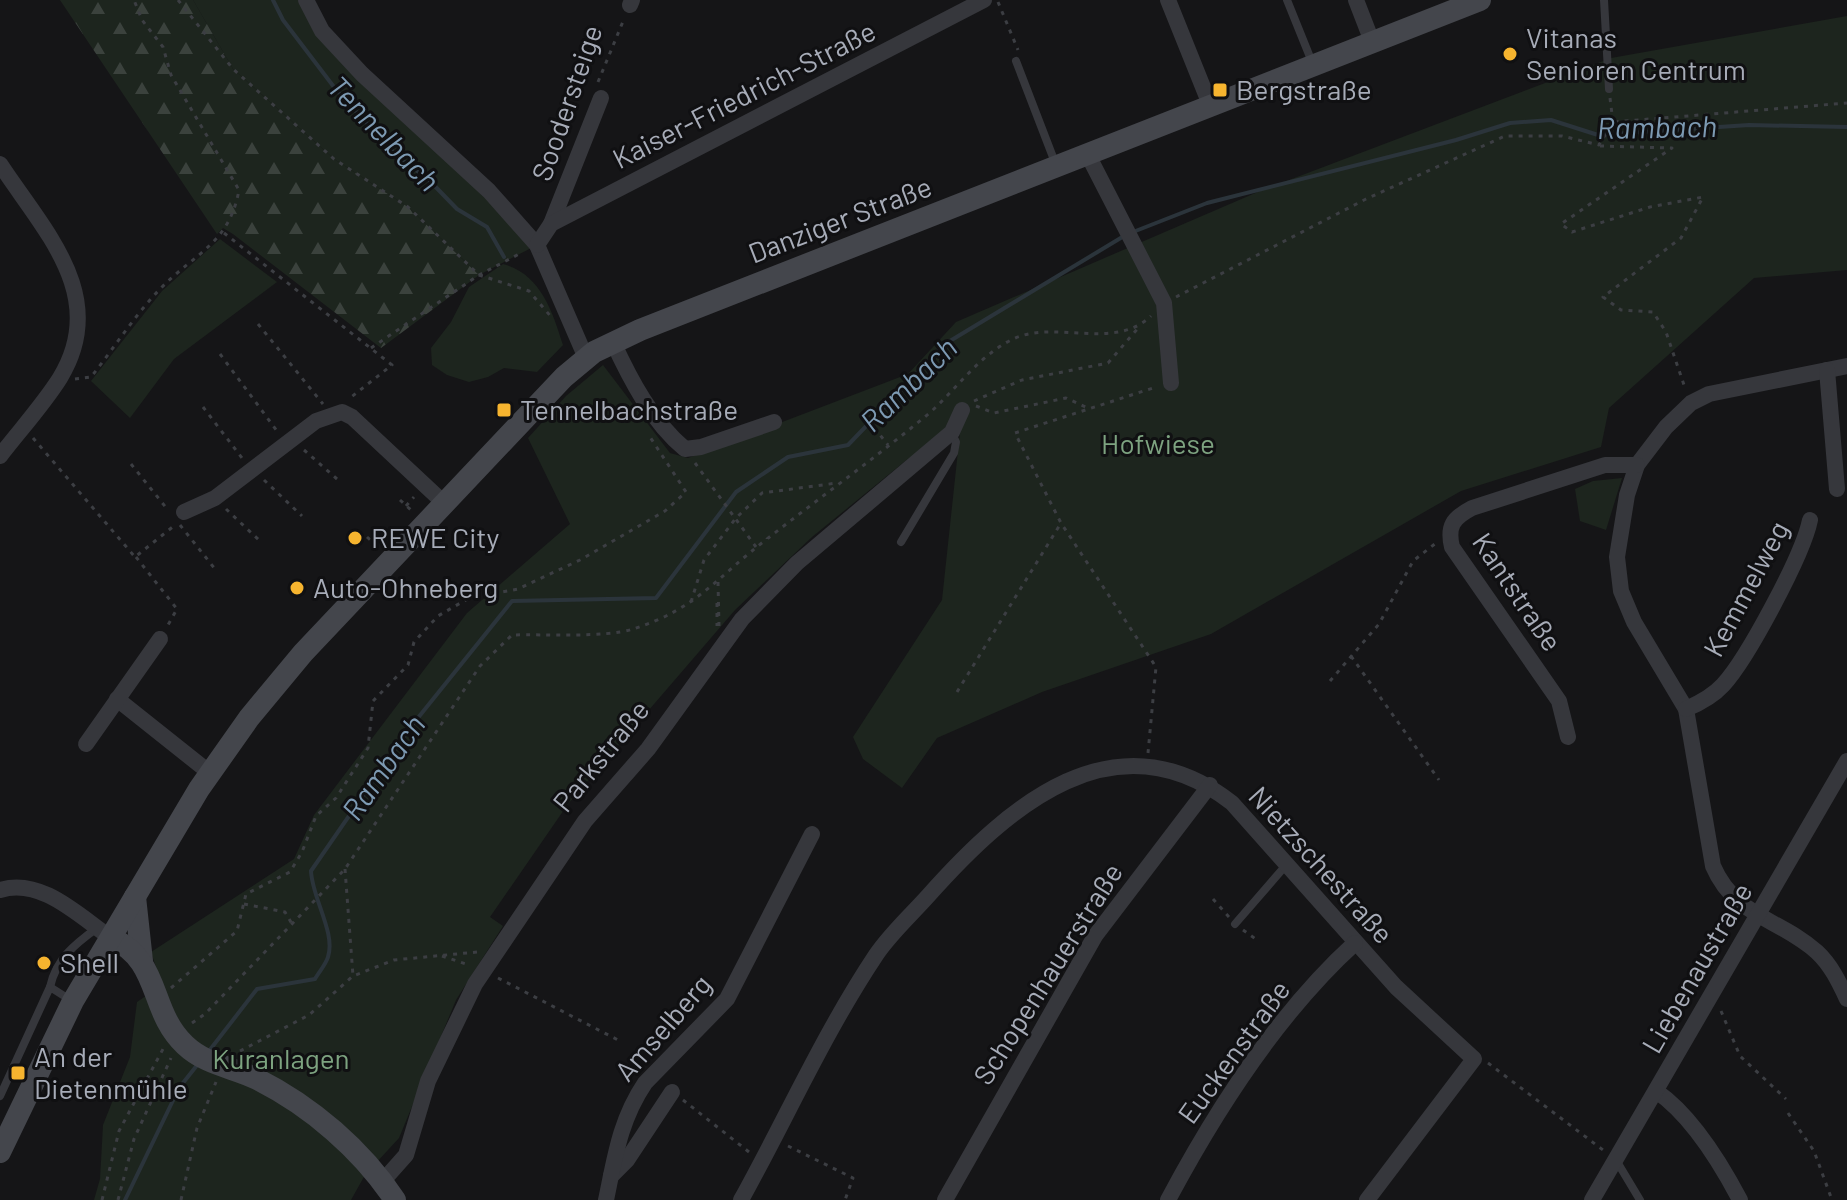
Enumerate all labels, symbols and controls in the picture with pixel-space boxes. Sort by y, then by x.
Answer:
street label: Kaiser-Friedrich-Straße [606,13,881,175]
street label: Soodersteige [524,20,609,185]
place label: Vitanas Senioren Centrum [1526,20,1746,86]
marker: Vitanas Senioren Centrum [1501,45,1519,63]
water label: Tennelbach [321,68,448,198]
place label: Bergstraße [1236,72,1372,106]
marker: Bergstraße [1211,81,1229,99]
water label: Rambach [1597,107,1717,145]
street label: Danziger Straße [743,169,936,270]
water label: Rambach [852,329,963,438]
place label: Tennelbachstraße [520,392,738,426]
marker: Tennelbachstraße [495,401,513,419]
park label: Hofwiese [1101,426,1215,460]
street label: Kemmelweg [1695,515,1795,662]
place label: REWE City [371,520,500,554]
street label: Kantstraße [1466,526,1570,657]
marker: REWE City [346,529,364,547]
place label: Auto-Ohneberg [313,570,498,604]
marker: Auto-Ohneberg [288,579,306,597]
street label: Parkstraße [545,693,655,818]
water label: Rambach [333,707,432,826]
street label: Nietzschestraße [1242,779,1401,950]
street label: Schopenhauerstraße [965,857,1129,1090]
street label: Liebenaustraße [1634,876,1759,1059]
place label: Shell [60,945,119,979]
marker: Shell [35,954,53,972]
street label: Amselberg [607,967,718,1088]
street label: Euckenstraße [1170,973,1297,1130]
place label: An der Dietenmühle [34,1039,188,1105]
park label: Kuranlagen [212,1041,350,1075]
marker: An der Dietenmühle [9,1064,27,1082]

